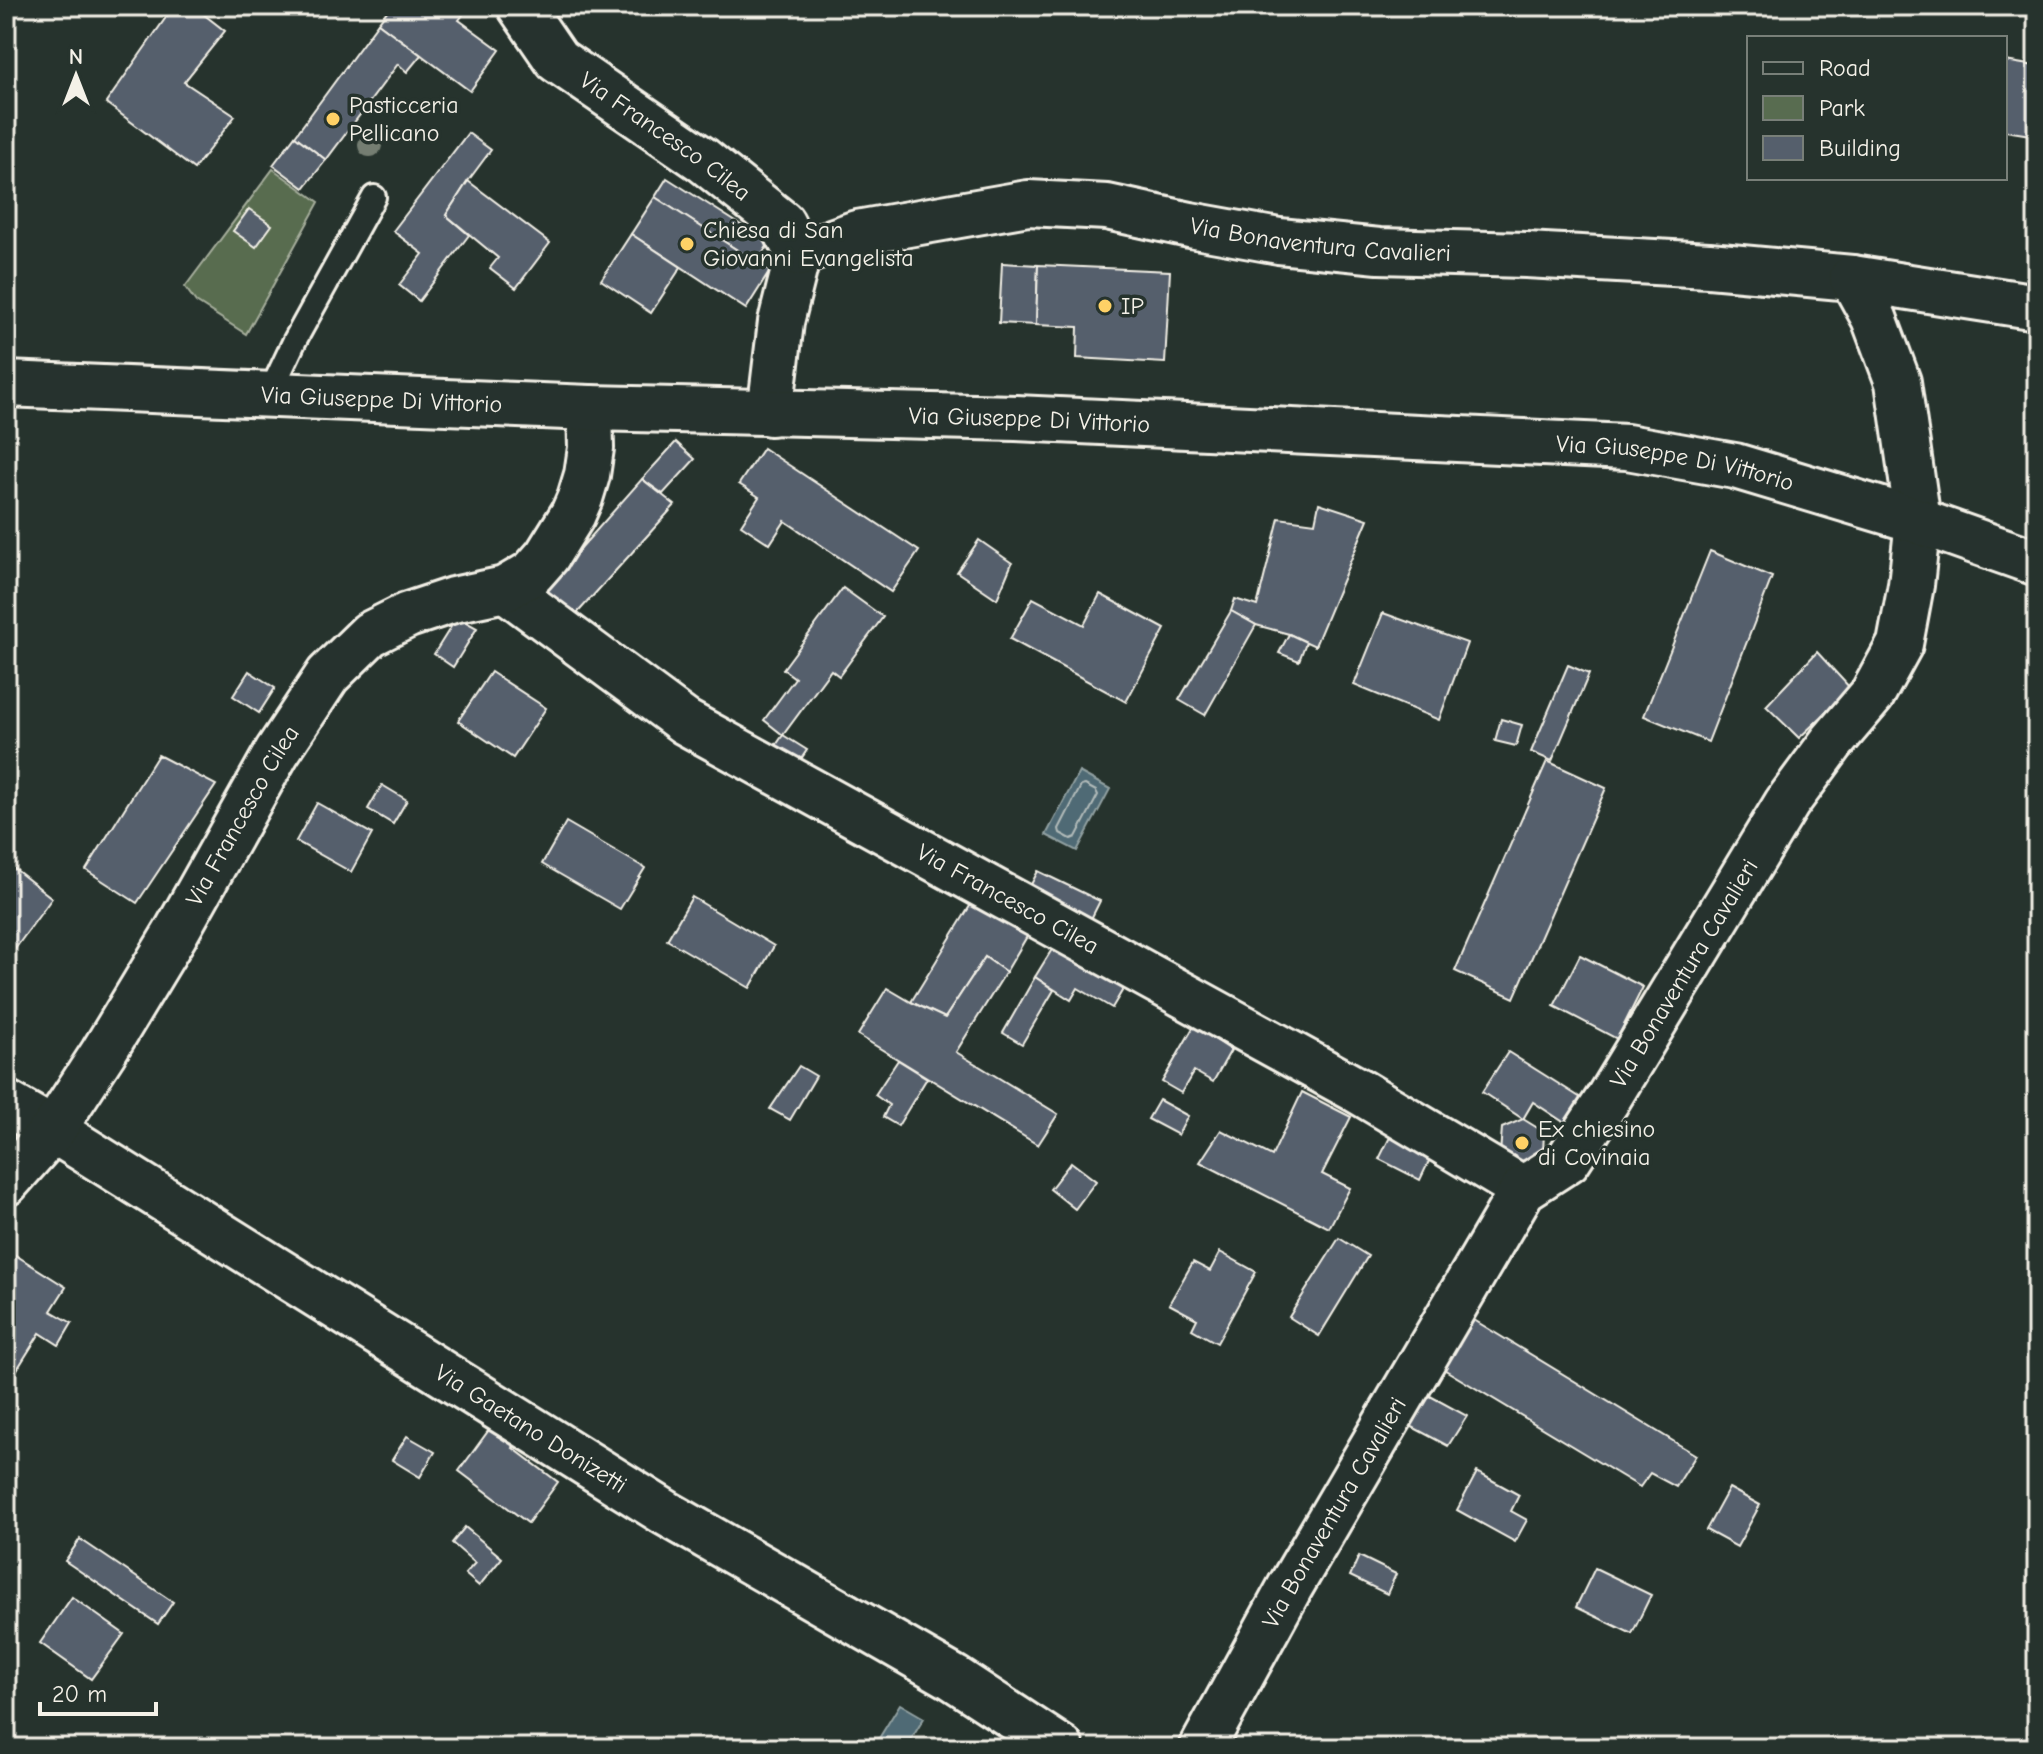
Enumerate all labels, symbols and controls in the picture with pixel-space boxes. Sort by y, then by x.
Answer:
north arrow [36,36,116,116]
legend [1747,36,2007,180]
text: N [69,44,83,70]
text: Road [1819,54,1871,82]
street label: Via Francesco Cilea [575,66,756,207]
place label: Pasticceria Pellicano [349,91,459,147]
text: Park [1819,94,1865,122]
marker: Pasticceria Pellicano [324,110,342,128]
text: Building [1819,134,1901,162]
street label: Via Bonaventura Cavalieri [1188,211,1451,267]
place label: Chiesa di San Giovanni Evangelista [703,216,914,272]
marker: Chiesa di San Giovanni Evangelista [678,235,696,253]
place label: IP [1121,292,1144,320]
marker: IP [1096,297,1114,315]
street label: Via Giuseppe Di Vittorio [260,380,503,418]
street label: Via Giuseppe Di Vittorio [908,401,1151,438]
street label: Via Giuseppe Di Vittorio [1555,430,1797,497]
street label: Via Francesco Cilea [180,720,305,911]
street label: Via Francesco Cilea [912,838,1104,960]
street label: Via Bonaventura Cavalieri [1604,854,1764,1093]
place label: Ex chiesino di Covinaia [1538,1115,1655,1171]
marker: Ex chiesino di Covinaia [1513,1134,1531,1152]
street label: Via Gaetano Donizetti [430,1358,632,1499]
street label: Via Bonaventura Cavalieri [1256,1392,1412,1633]
scale bar [40,1666,156,1716]
text: 20 m [52,1680,107,1708]

